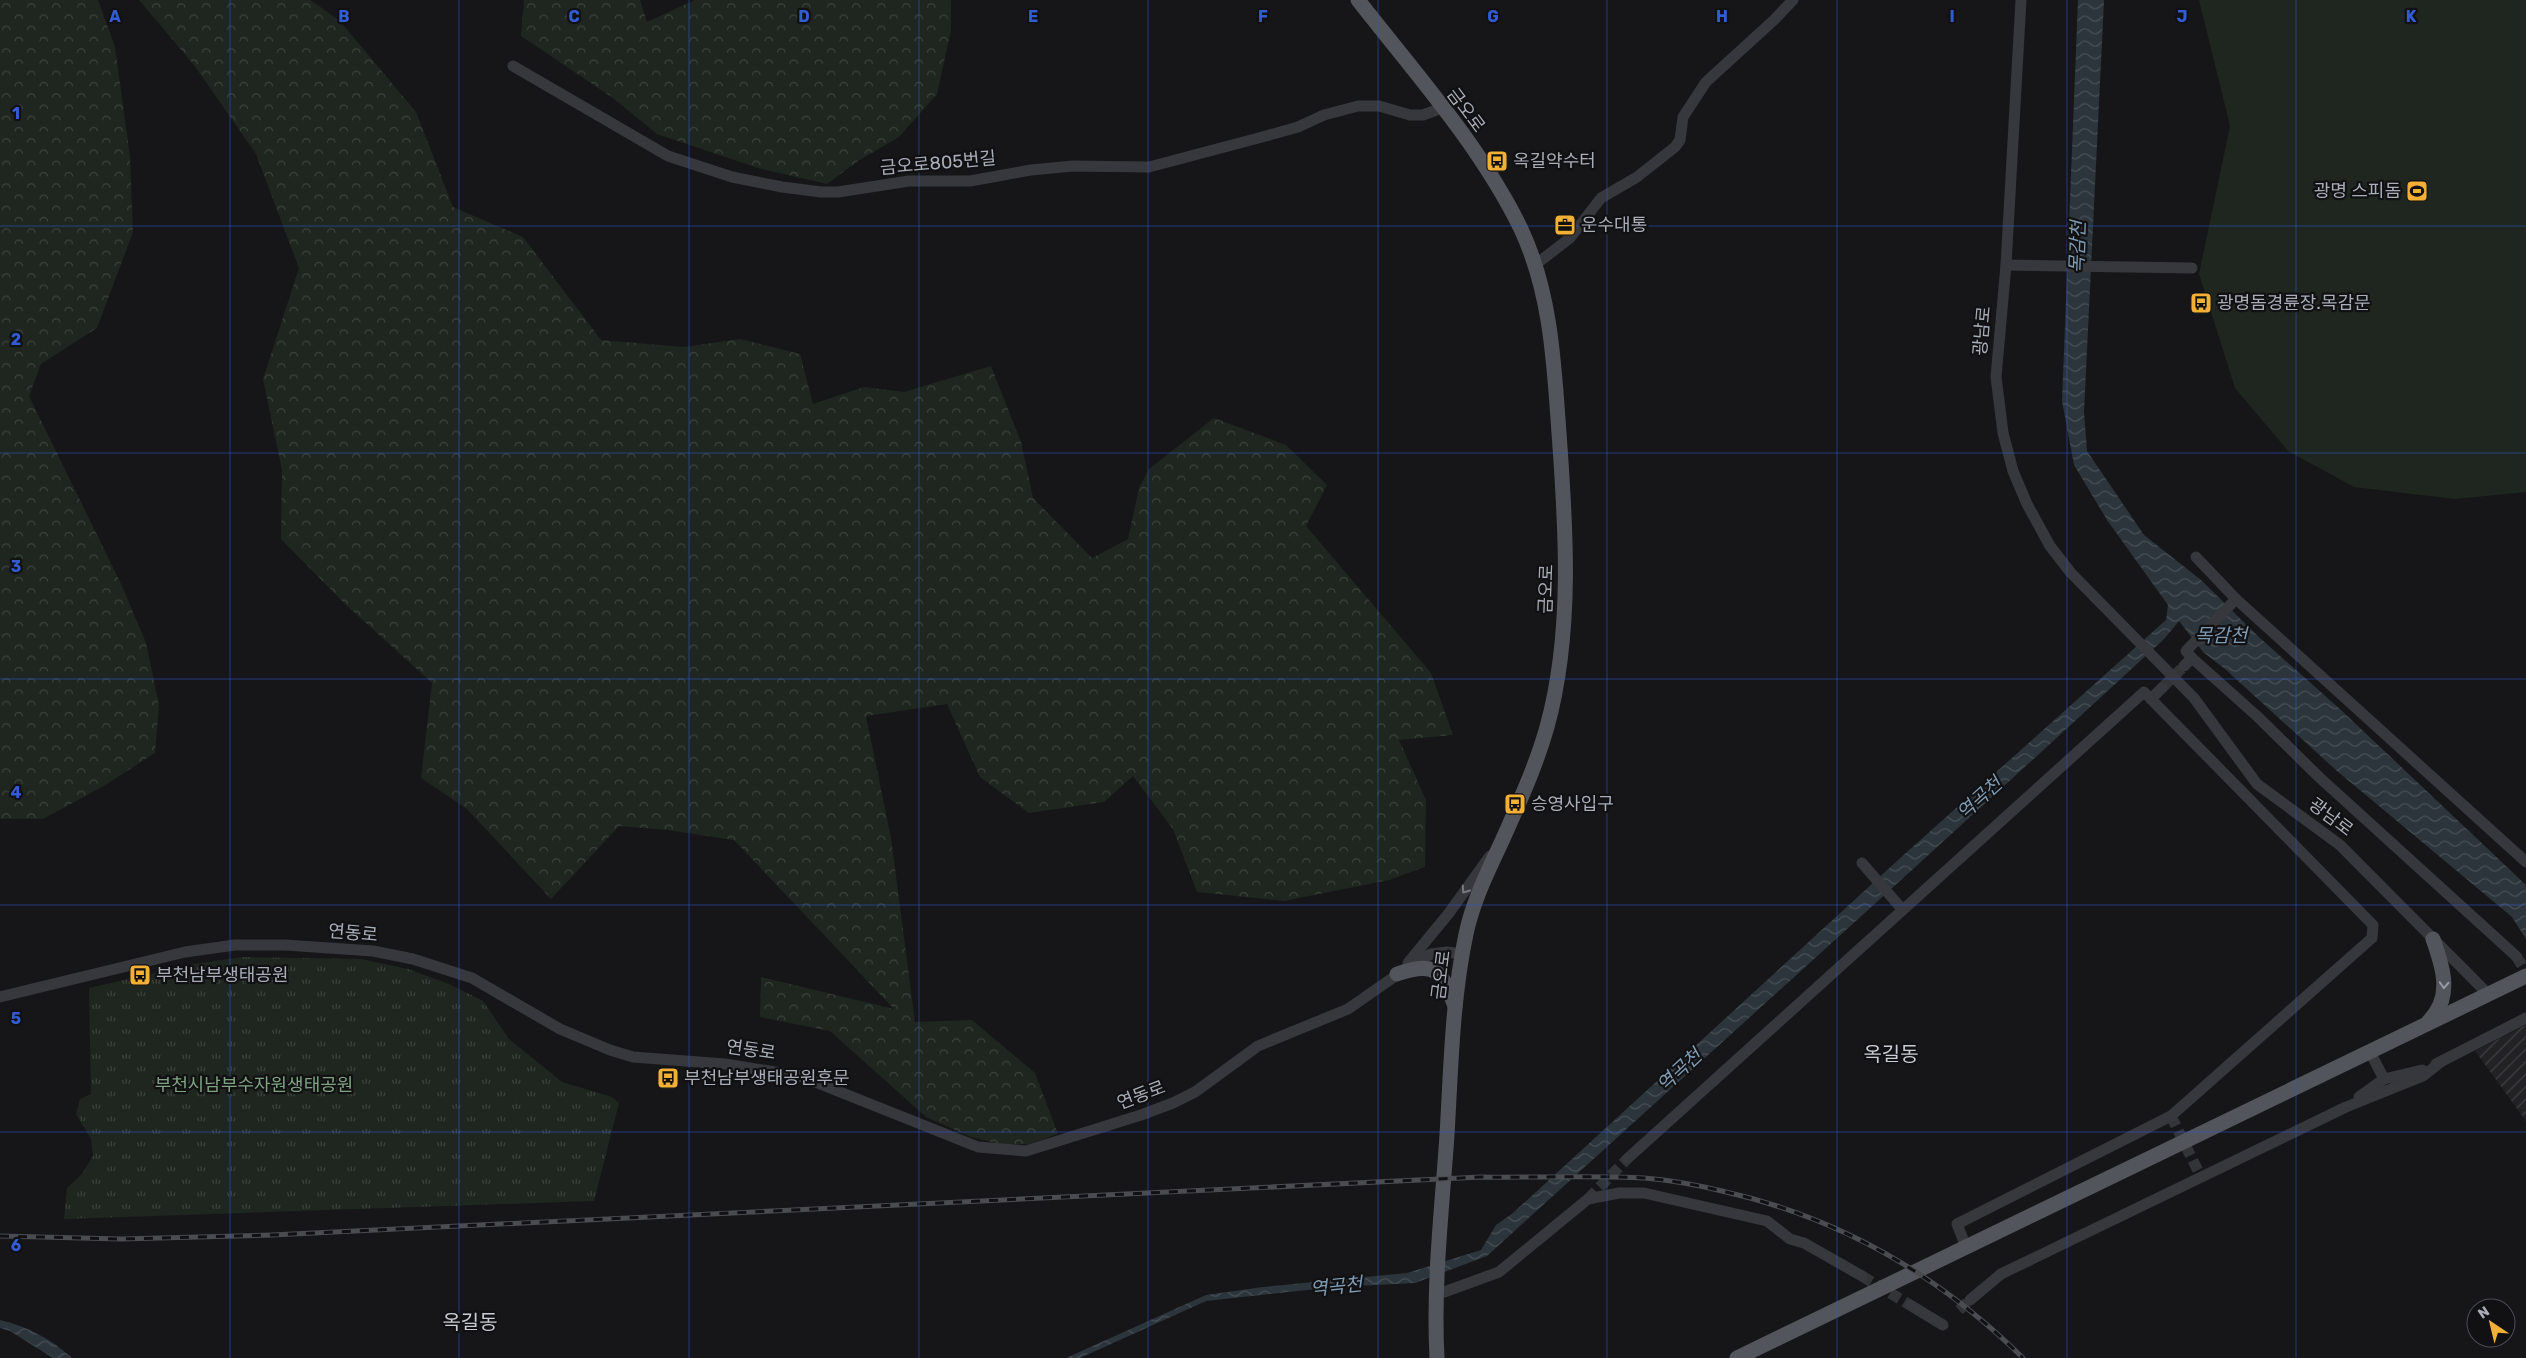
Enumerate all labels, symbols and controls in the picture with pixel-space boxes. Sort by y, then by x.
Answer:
text: A [109,7,121,26]
text: B [338,7,350,26]
text: C [568,7,580,26]
text: D [798,7,810,26]
text: E [1028,7,1038,26]
text: F [1258,7,1268,26]
text: G [1487,7,1499,26]
text: H [1716,7,1728,26]
text: I [1949,7,1955,26]
text: J [2177,7,2187,26]
text: K [2406,7,2417,26]
street label: 금오로 [1442,84,1490,136]
text: 1 [12,104,20,123]
street label: 금오로805번길 [879,147,997,179]
bus stop icon: 옥길약수터 [1485,149,1509,173]
place label: 옥길약수터 [1513,150,1596,172]
sports icon: 광명 스피돔 [2405,179,2429,203]
place label: 광명 스피돔 [2314,180,2401,202]
office icon: 운수대통 [1553,213,1577,237]
place label: 운수대통 [1581,214,1647,236]
water label: 목감천 [2065,219,2090,274]
bus stop icon: 광명돔경륜장.목감문 [2189,291,2213,315]
place label: 광명돔경륜장.목감문 [2217,292,2371,314]
street label: 광남로 [1969,305,1995,357]
text: 2 [11,330,21,349]
text: 3 [11,557,21,576]
street label: 금오로 [1534,564,1558,614]
water label: 목감천 [2195,624,2249,647]
water label: 역곡천 [1952,771,2008,824]
text: 4 [11,783,22,802]
bus stop icon: 승영사입구 [1503,792,1527,816]
place label: 승영사입구 [1531,793,1614,815]
street label: 광남로 [2305,793,2357,841]
one-way arrow [1462,884,1471,894]
street label: 연동로 [327,920,379,946]
street label: 금오로 [1427,949,1455,1001]
bus stop icon: 부천남부생태공원 [128,963,152,987]
place label: 부천남부생태공원 [156,964,288,986]
one-way arrow [2438,981,2449,989]
text: 5 [11,1009,21,1028]
street label: 연동로 [725,1036,777,1064]
district label: 옥길동 [1863,1042,1919,1066]
water label: 역곡천 [1652,1043,1707,1097]
bus stop icon: 부천남부생태공원후문 [656,1066,680,1090]
place label: 부천남부생태공원후문 [684,1067,850,1089]
park label: 부천시남부수자원생태공원 [155,1074,353,1096]
street label: 연동로 [1114,1076,1168,1114]
text: 6 [11,1236,21,1255]
water label: 역곡천 [1309,1272,1365,1301]
north arrow [2466,1298,2516,1348]
text: N [2475,1303,2493,1323]
district label: 옥길동 [442,1310,498,1334]

